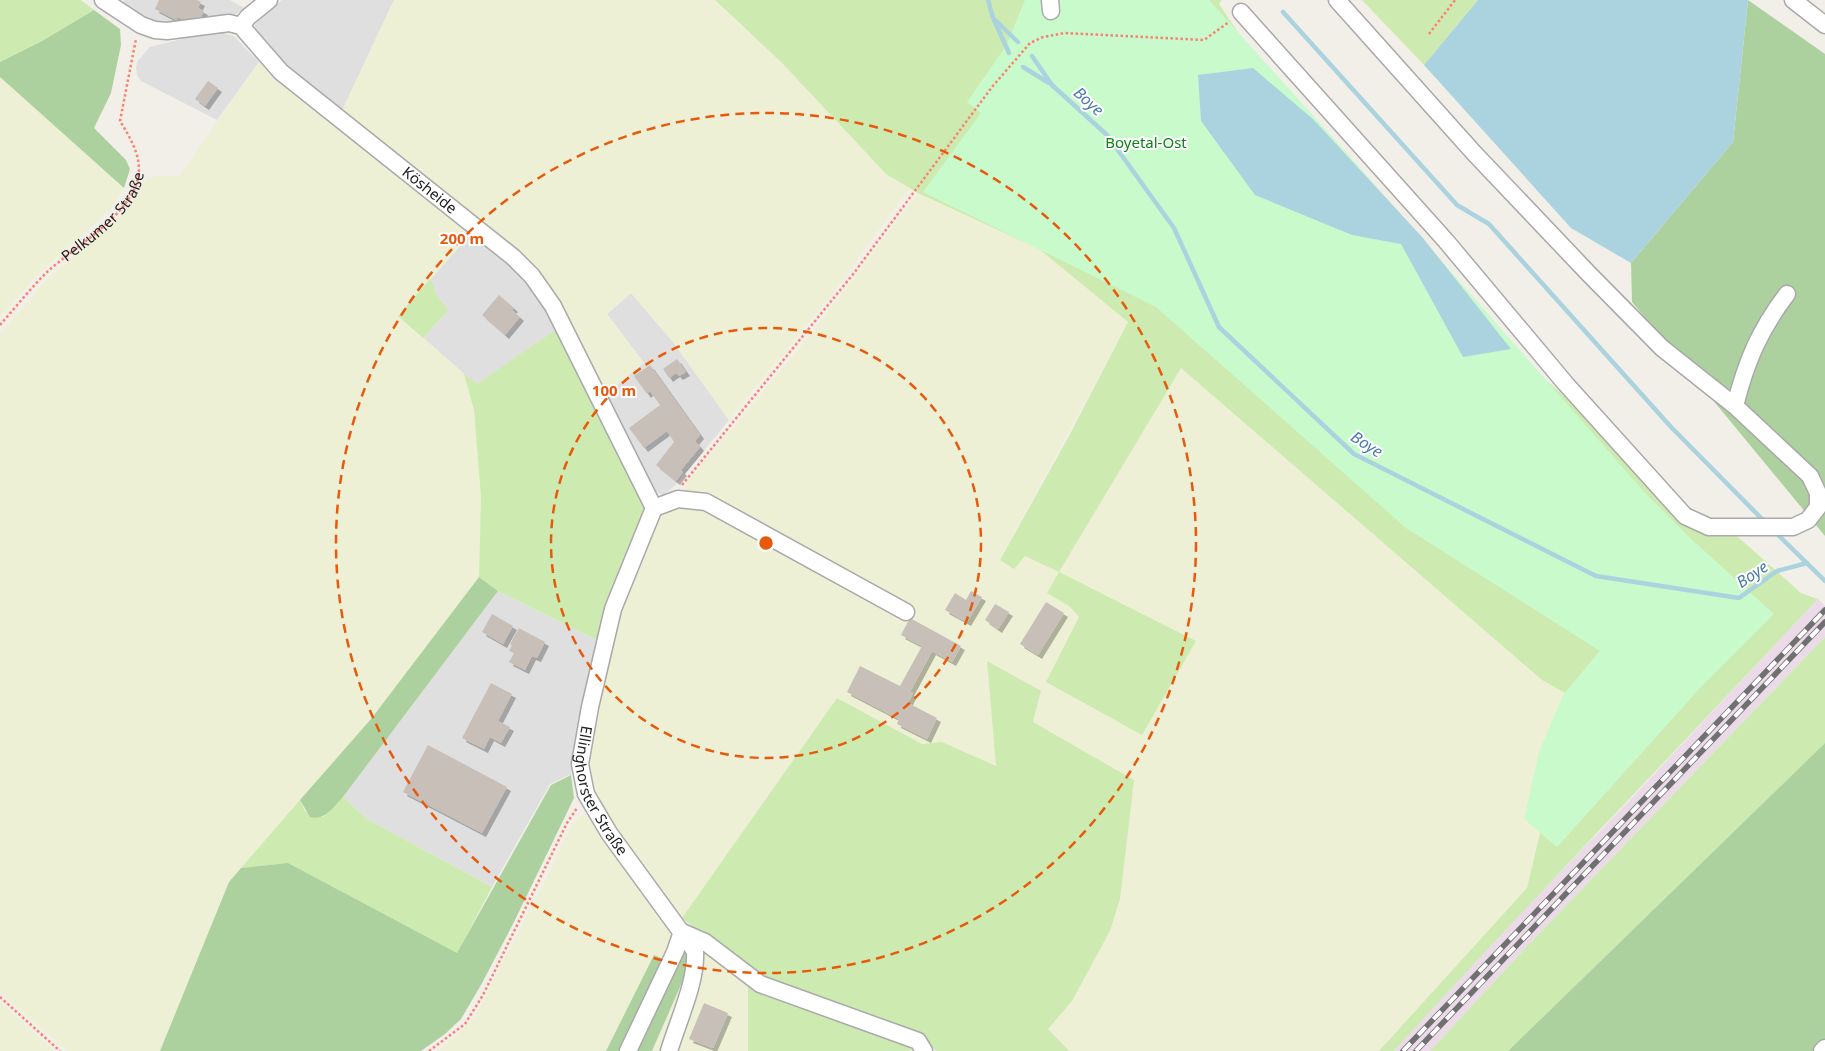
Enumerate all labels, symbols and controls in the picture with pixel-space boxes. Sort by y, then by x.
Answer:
water label: Boye [1069,82,1109,120]
park label: Boyetal-Ost [1105,132,1187,152]
street label: Kösheide [398,161,462,218]
street label: Pelkumer Straße [57,170,148,265]
text: 200 m [440,228,484,248]
text: 100 m [592,380,636,400]
water label: Boye [1347,426,1387,462]
centre of rings [757,534,775,552]
water label: Boye [1732,555,1772,593]
street label: Ellinghorster Straße [571,724,633,859]

